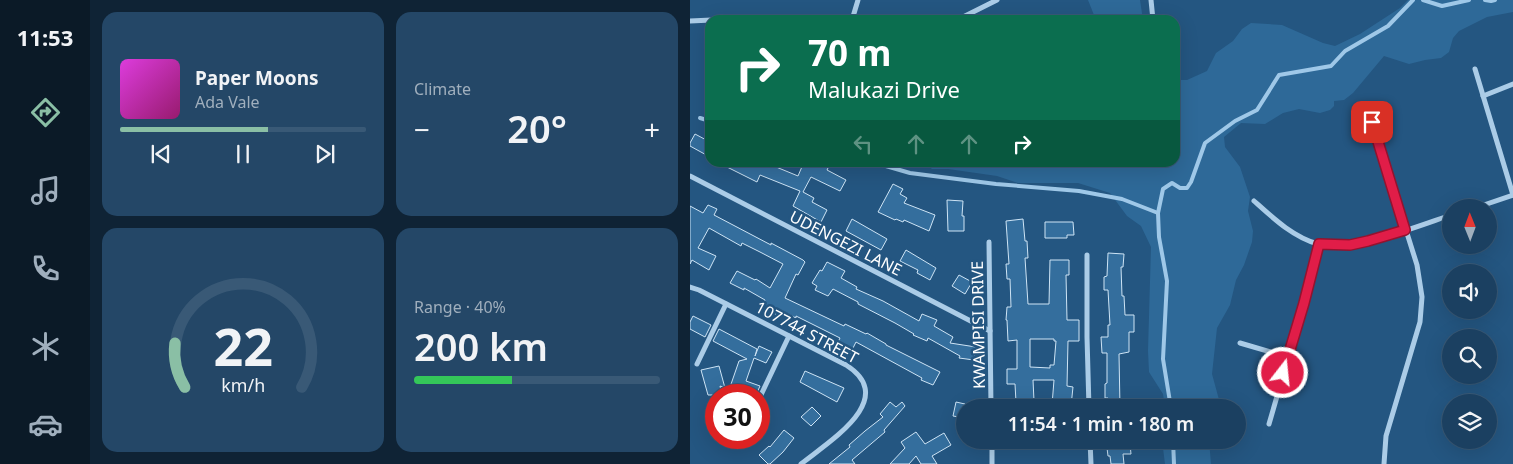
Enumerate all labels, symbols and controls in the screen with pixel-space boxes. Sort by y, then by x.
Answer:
text: 11:53 [17,22,73,52]
text: 70 m [808,29,891,76]
icon: right [725,35,790,100]
text: Paper Moons [195,65,319,91]
text: Malukazi Drive [808,74,960,104]
text: Climate [414,78,471,100]
text: Ada Vale [195,91,260,113]
icon: directions [28,95,63,130]
pin [1351,101,1393,143]
text: 20° [507,102,567,154]
icon: arrive [1358,108,1386,136]
text: − [414,110,430,148]
text: + [644,110,660,148]
icon: left [849,130,877,158]
icon: ahead [902,130,930,158]
icon: ahead [955,130,983,158]
icon: right [1008,130,1036,158]
icon: previous [147,140,175,168]
icon: pause [229,140,257,168]
icon: next [311,140,339,168]
icon: music [28,173,63,208]
north arrow [1442,199,1498,254]
map controls [1442,199,1497,449]
street label: UDENGEZI LANE [786,205,906,281]
icon: phone [28,251,63,286]
street label: KWAMPISI DRIVE [966,261,990,389]
button: sound [1442,264,1497,319]
text: Range · 40% [414,296,506,318]
street label: 107744 STREET [752,296,862,368]
text: 22 [213,310,273,381]
text: 200 km [414,320,548,372]
icon: climate [28,329,63,364]
button: search [1442,329,1497,384]
position arrow [1256,346,1308,398]
text: km/h [221,373,265,397]
speed limit sign: 30 [705,384,770,449]
button: layers [1442,394,1497,449]
icon: car [28,407,63,442]
text: 11:54 · 1 min · 180 m [1008,411,1194,437]

